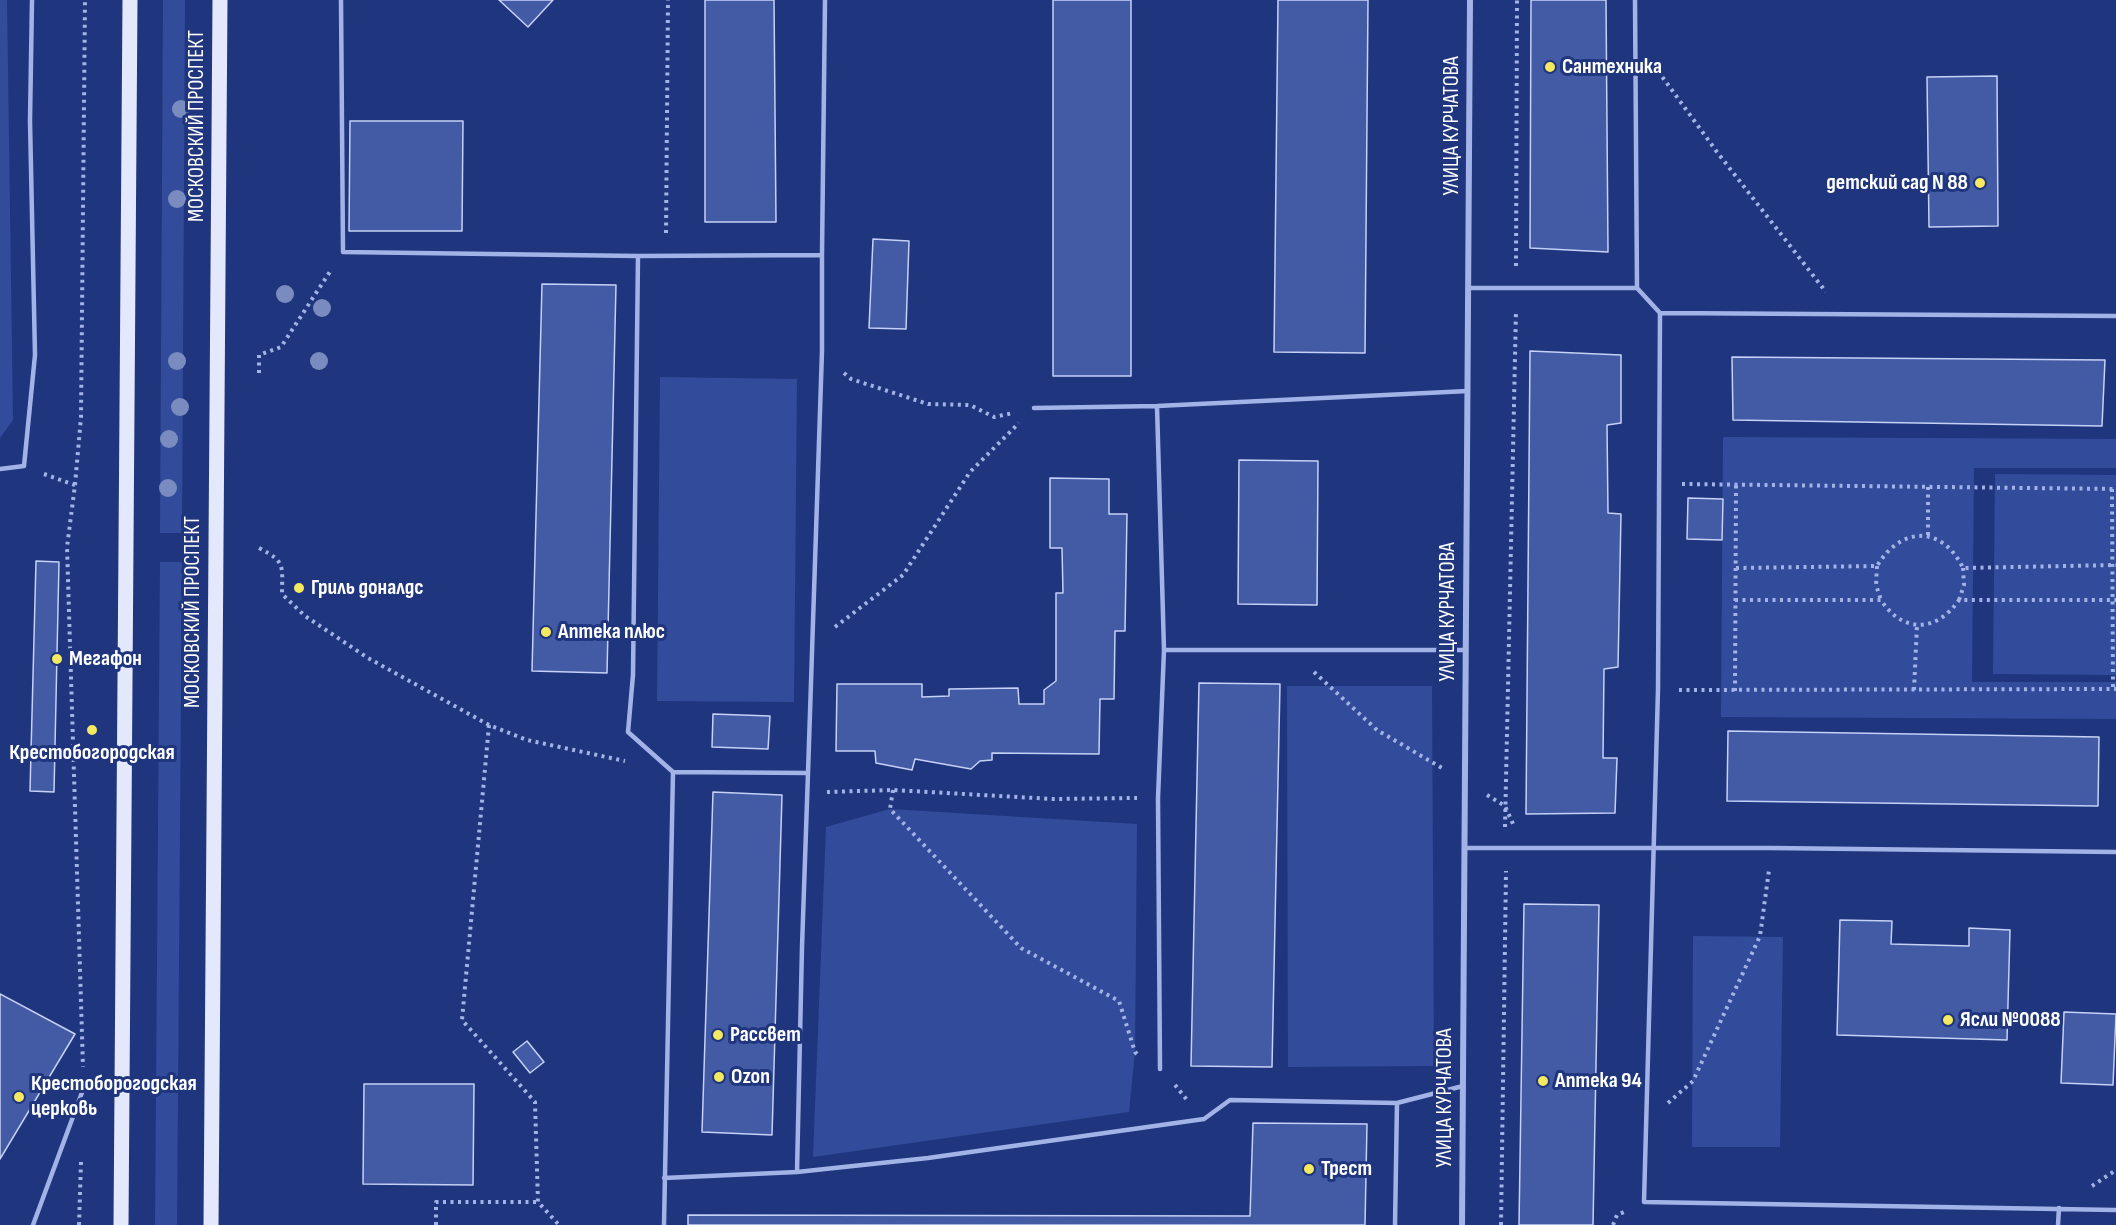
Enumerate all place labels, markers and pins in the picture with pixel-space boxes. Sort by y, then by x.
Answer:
place label: Сантехника [1562,54,1662,80]
marker: Сантехника [1543,60,1557,74]
place label: детский сад N 88 [1826,170,1968,196]
marker: детский сад N 88 [1973,176,1987,190]
place label: Гриль доналдс [311,575,424,601]
marker: Гриль доналдс [292,581,306,595]
place label: Аптека плюс [558,619,665,645]
marker: Аптека плюс [539,625,553,639]
place label: Мегафон [69,646,142,672]
marker: Мегафон [50,652,64,666]
marker: Крестобогородская [85,723,99,737]
place label: Крестобогородская [9,740,175,766]
place label: Ясли №0088 [1960,1007,2061,1033]
marker: Ясли №0088 [1941,1013,1955,1027]
place label: Рассвет [730,1022,801,1048]
marker: Рассвет [711,1028,725,1042]
place label: Ozon [731,1064,770,1090]
place label: Аптека 94 [1555,1068,1642,1094]
marker: Ozon [712,1070,726,1084]
place label: Крестоборогодская церковь [31,1071,197,1122]
marker: Аптека 94 [1536,1074,1550,1088]
marker: Крестоборогодская церковь [12,1090,26,1104]
place label: Трест [1321,1156,1372,1182]
marker: Трест [1302,1162,1316,1176]

